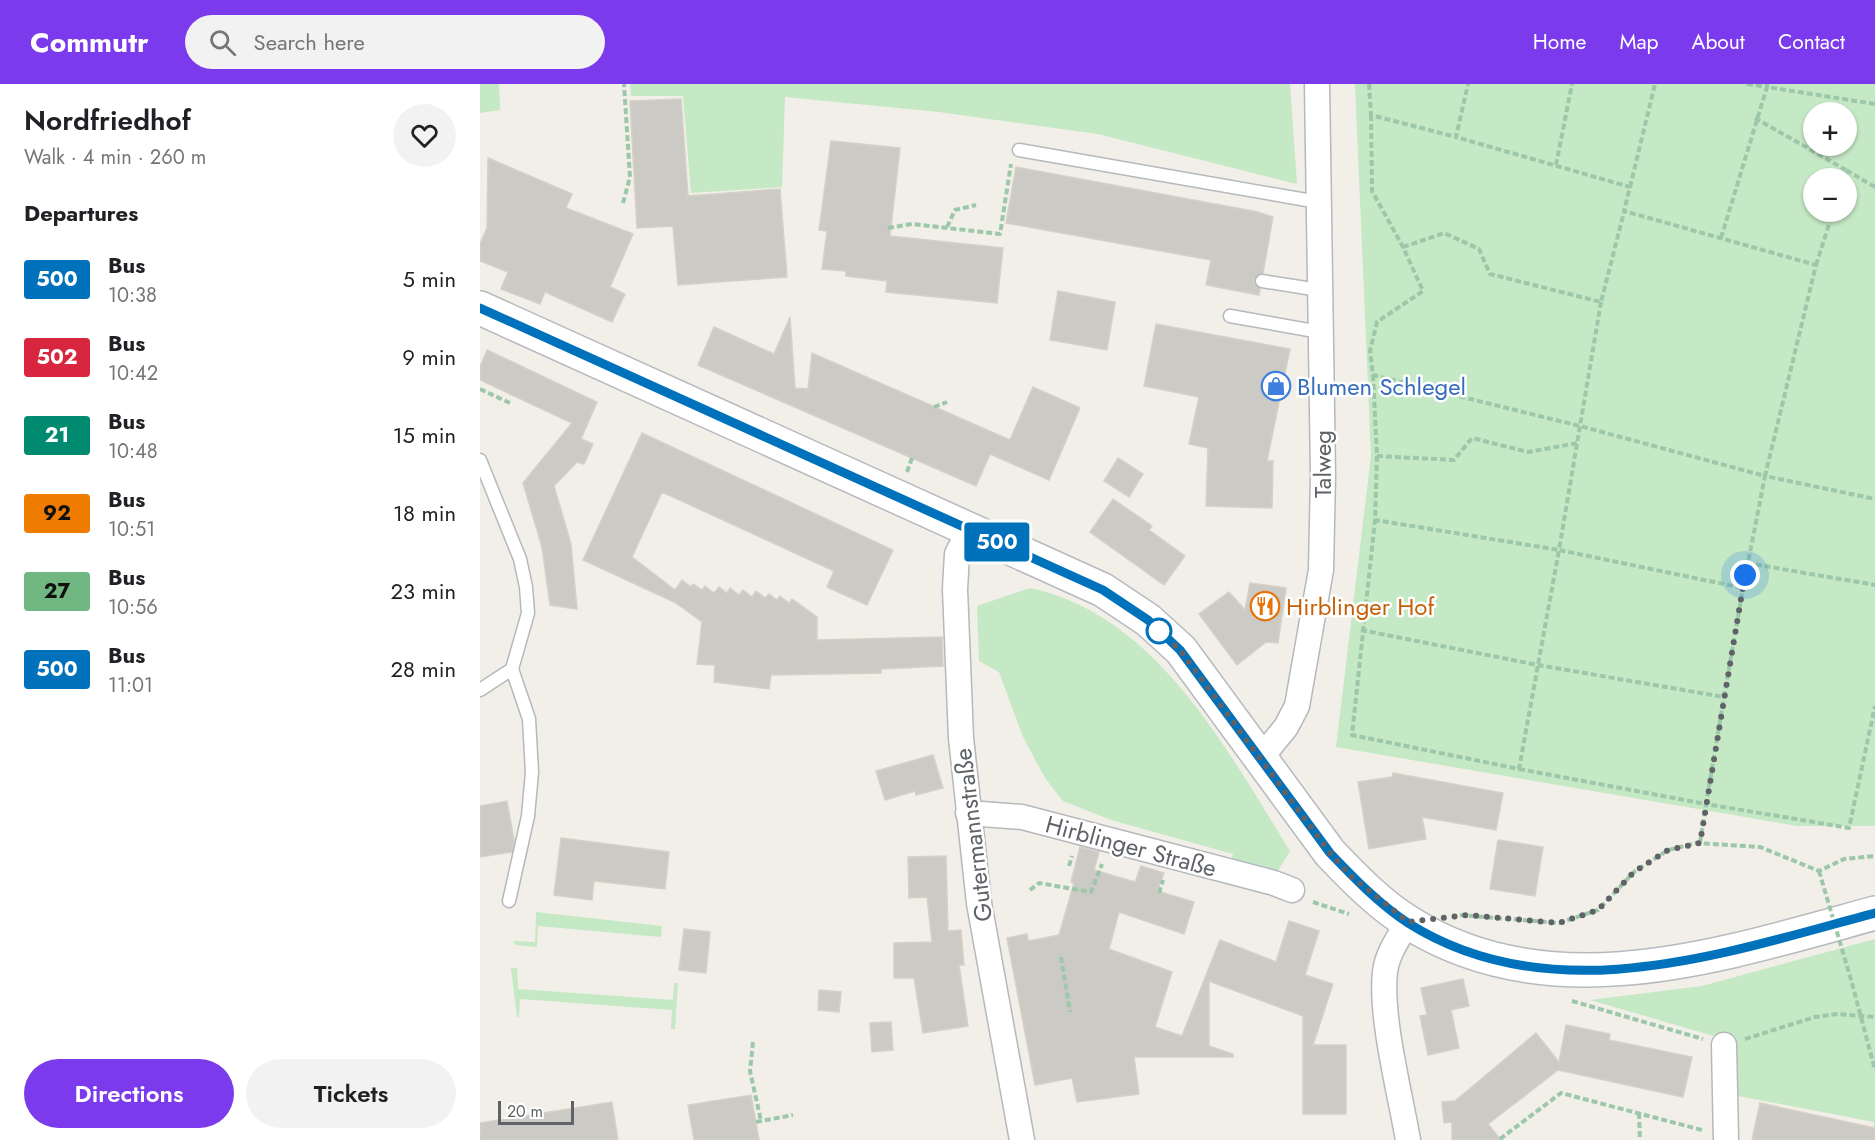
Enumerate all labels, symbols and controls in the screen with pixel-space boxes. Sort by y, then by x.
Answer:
search box [185,15,605,69]
text: Commutr [30,22,149,63]
icon: search [206,26,239,59]
text: Search here [254,26,365,58]
text: Home [1533,27,1586,57]
text: Map [1619,27,1659,57]
text: About [1692,27,1745,57]
text: Contact [1778,27,1845,57]
text: Nordfriedhof [24,100,191,141]
map controls [1803,102,1857,222]
button: + [1803,102,1857,156]
button: heart [393,104,456,167]
text: Walk · 4 min · 260 m [24,143,206,172]
button: − [1803,168,1857,222]
text: Departures [24,197,138,229]
text: Bus [108,249,145,281]
text: 5 min [403,263,456,295]
text: 500 [36,264,78,294]
text: 10:38 [108,281,157,310]
text: Bus [108,327,145,359]
text: 9 min [402,341,456,373]
text: 502 [36,342,78,372]
text: 10:42 [108,359,158,388]
place label: Blumen Schlegel [1297,369,1466,404]
shop icon: Blumen Schlegel [1260,370,1292,402]
text: Bus [108,405,145,437]
text: 15 min [393,419,456,451]
text: 21 [45,420,69,450]
street label: Talweg [1305,430,1340,498]
text: 10:48 [108,437,158,466]
text: Bus [108,483,145,515]
text: 18 min [393,497,456,529]
text: 92 [43,498,71,528]
text: 10:51 [108,515,155,544]
line badge: 500 [962,522,1032,562]
text: 500 [976,527,1018,557]
your location [1730,560,1760,590]
text: Bus [108,561,145,593]
text: 23 min [390,575,456,607]
text: 27 [44,576,70,606]
place label: Hirblinger Hof [1286,589,1435,624]
restaurant icon: Hirblinger Hof [1249,590,1281,622]
text: 10:56 [108,593,158,622]
unlabelled marker [1146,618,1172,644]
text: Bus [108,639,145,671]
text: 28 min [390,653,456,685]
text: 500 [36,654,78,684]
text: 11:01 [108,671,153,700]
street label: Gutermannstraße [945,746,1001,924]
street label: Hirblinger Straße [1042,806,1220,886]
button: Directions [24,1059,234,1128]
button: Tickets [246,1059,456,1128]
scale bar [498,1098,574,1126]
text: 20 m [507,1100,543,1123]

